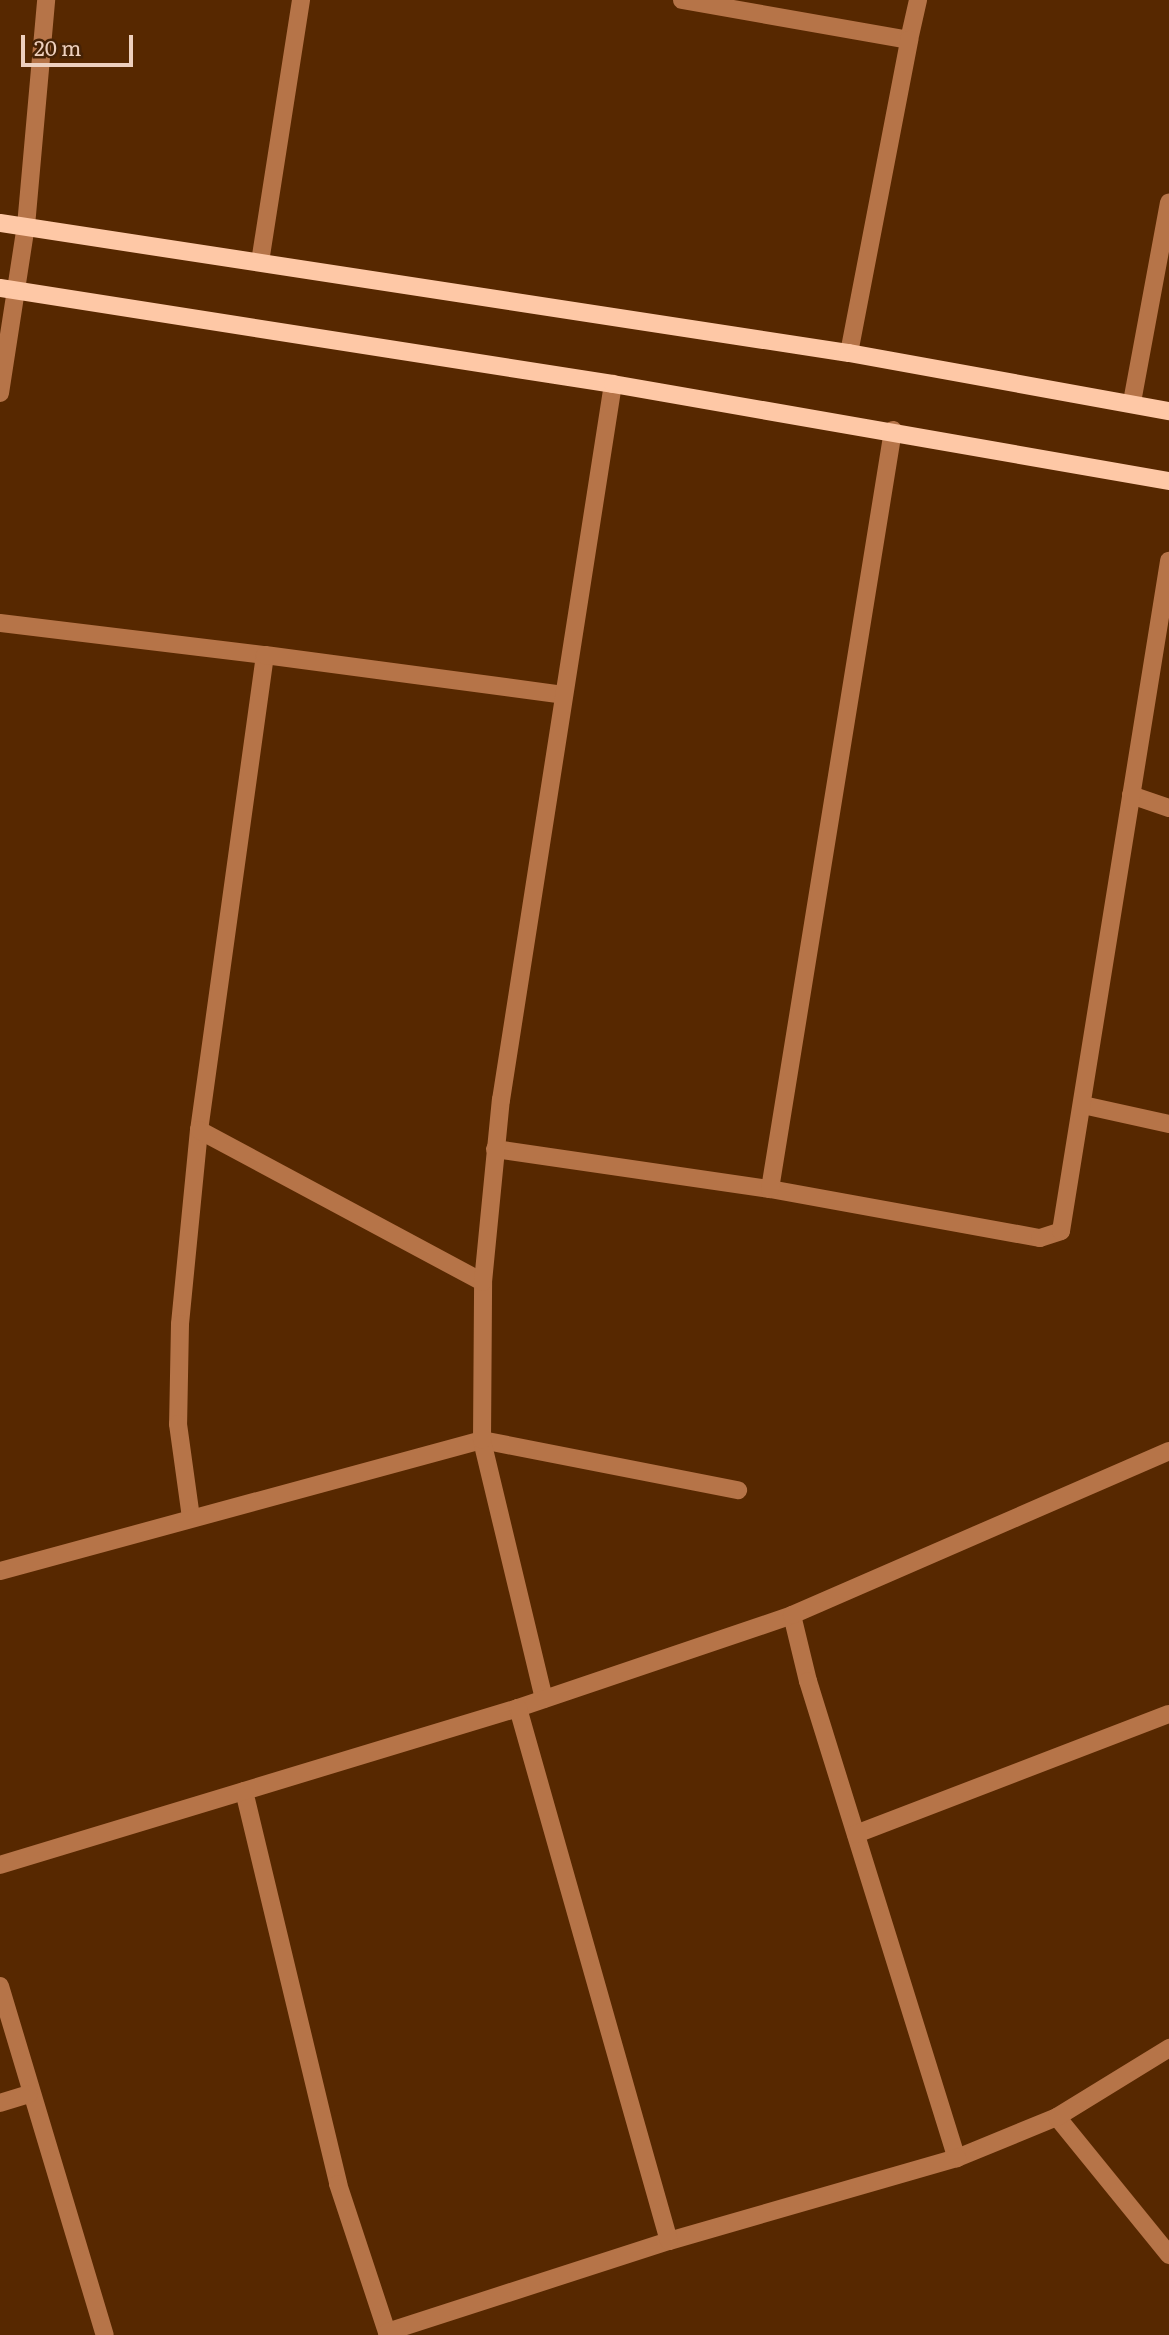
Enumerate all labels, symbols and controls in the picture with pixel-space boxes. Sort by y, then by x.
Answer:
scale bar [24,21,136,65]
text: 20 m [34,31,81,62]

